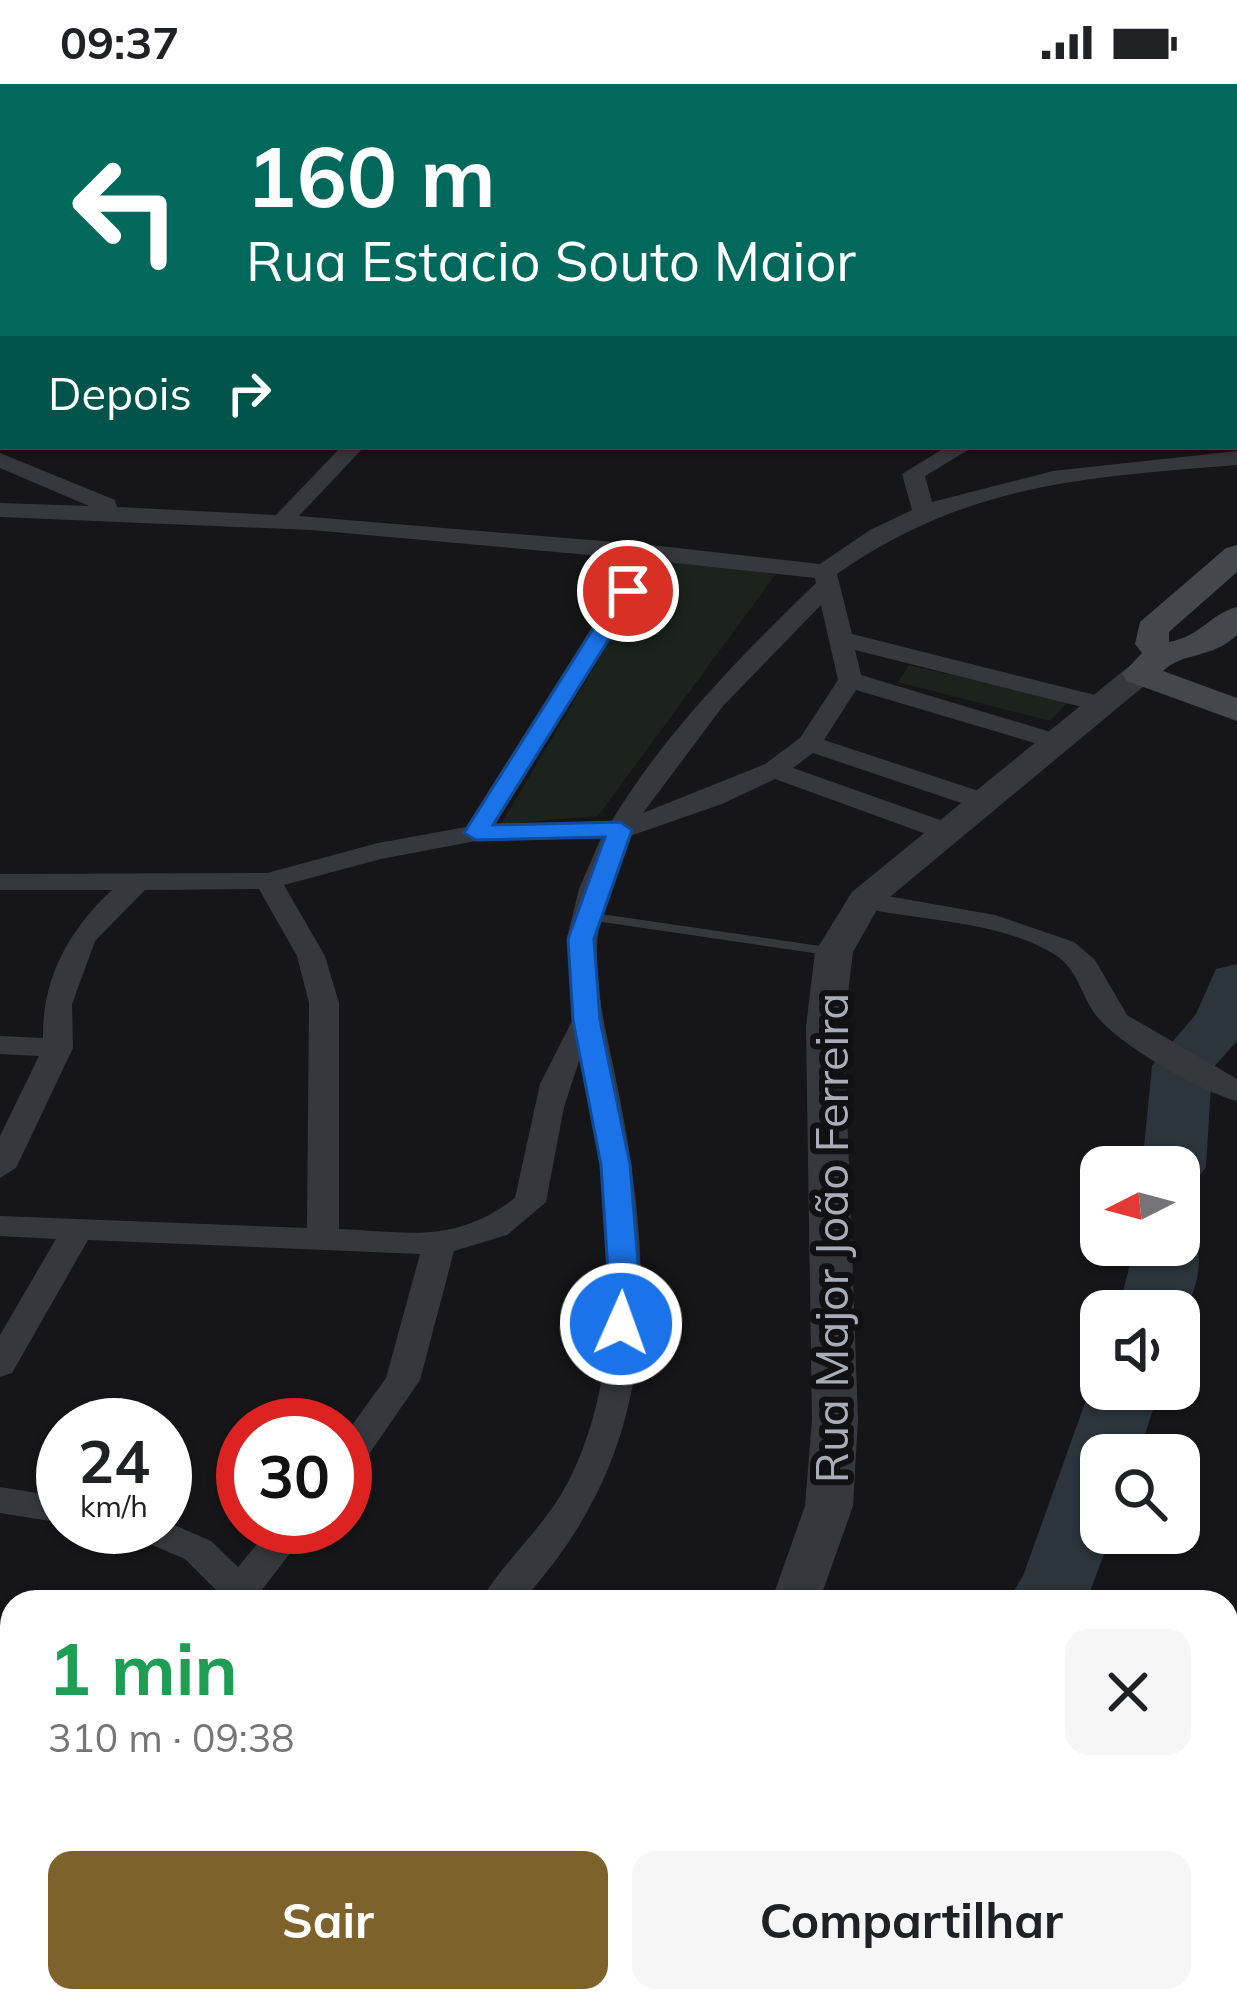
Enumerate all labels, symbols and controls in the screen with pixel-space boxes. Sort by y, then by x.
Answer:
text: 09:37 [60,14,179,70]
text: 160 m [246,123,496,228]
icon: left [48,132,204,288]
text: Rua Estacio Souto Maior [246,227,856,295]
icon: right [216,360,282,426]
text: Depois [48,365,192,421]
pin [577,540,679,642]
icon: arrive [595,558,661,624]
street label: Rua Major João Ferreira [803,993,859,1483]
north arrow [1080,1146,1200,1266]
map controls [1080,1146,1200,1554]
position arrow [558,1261,684,1387]
button: sound [1080,1290,1200,1410]
speed limit sign: 30 [216,1398,372,1554]
text: 24 [78,1423,150,1498]
button: search [1080,1434,1200,1554]
text: km/h [80,1487,148,1525]
text: 1 min [48,1623,238,1713]
button: close [1065,1629,1191,1755]
text: 310 m · 09:38 [48,1713,294,1762]
button: Sair [48,1851,608,1989]
button: Compartilhar [632,1851,1191,1989]

